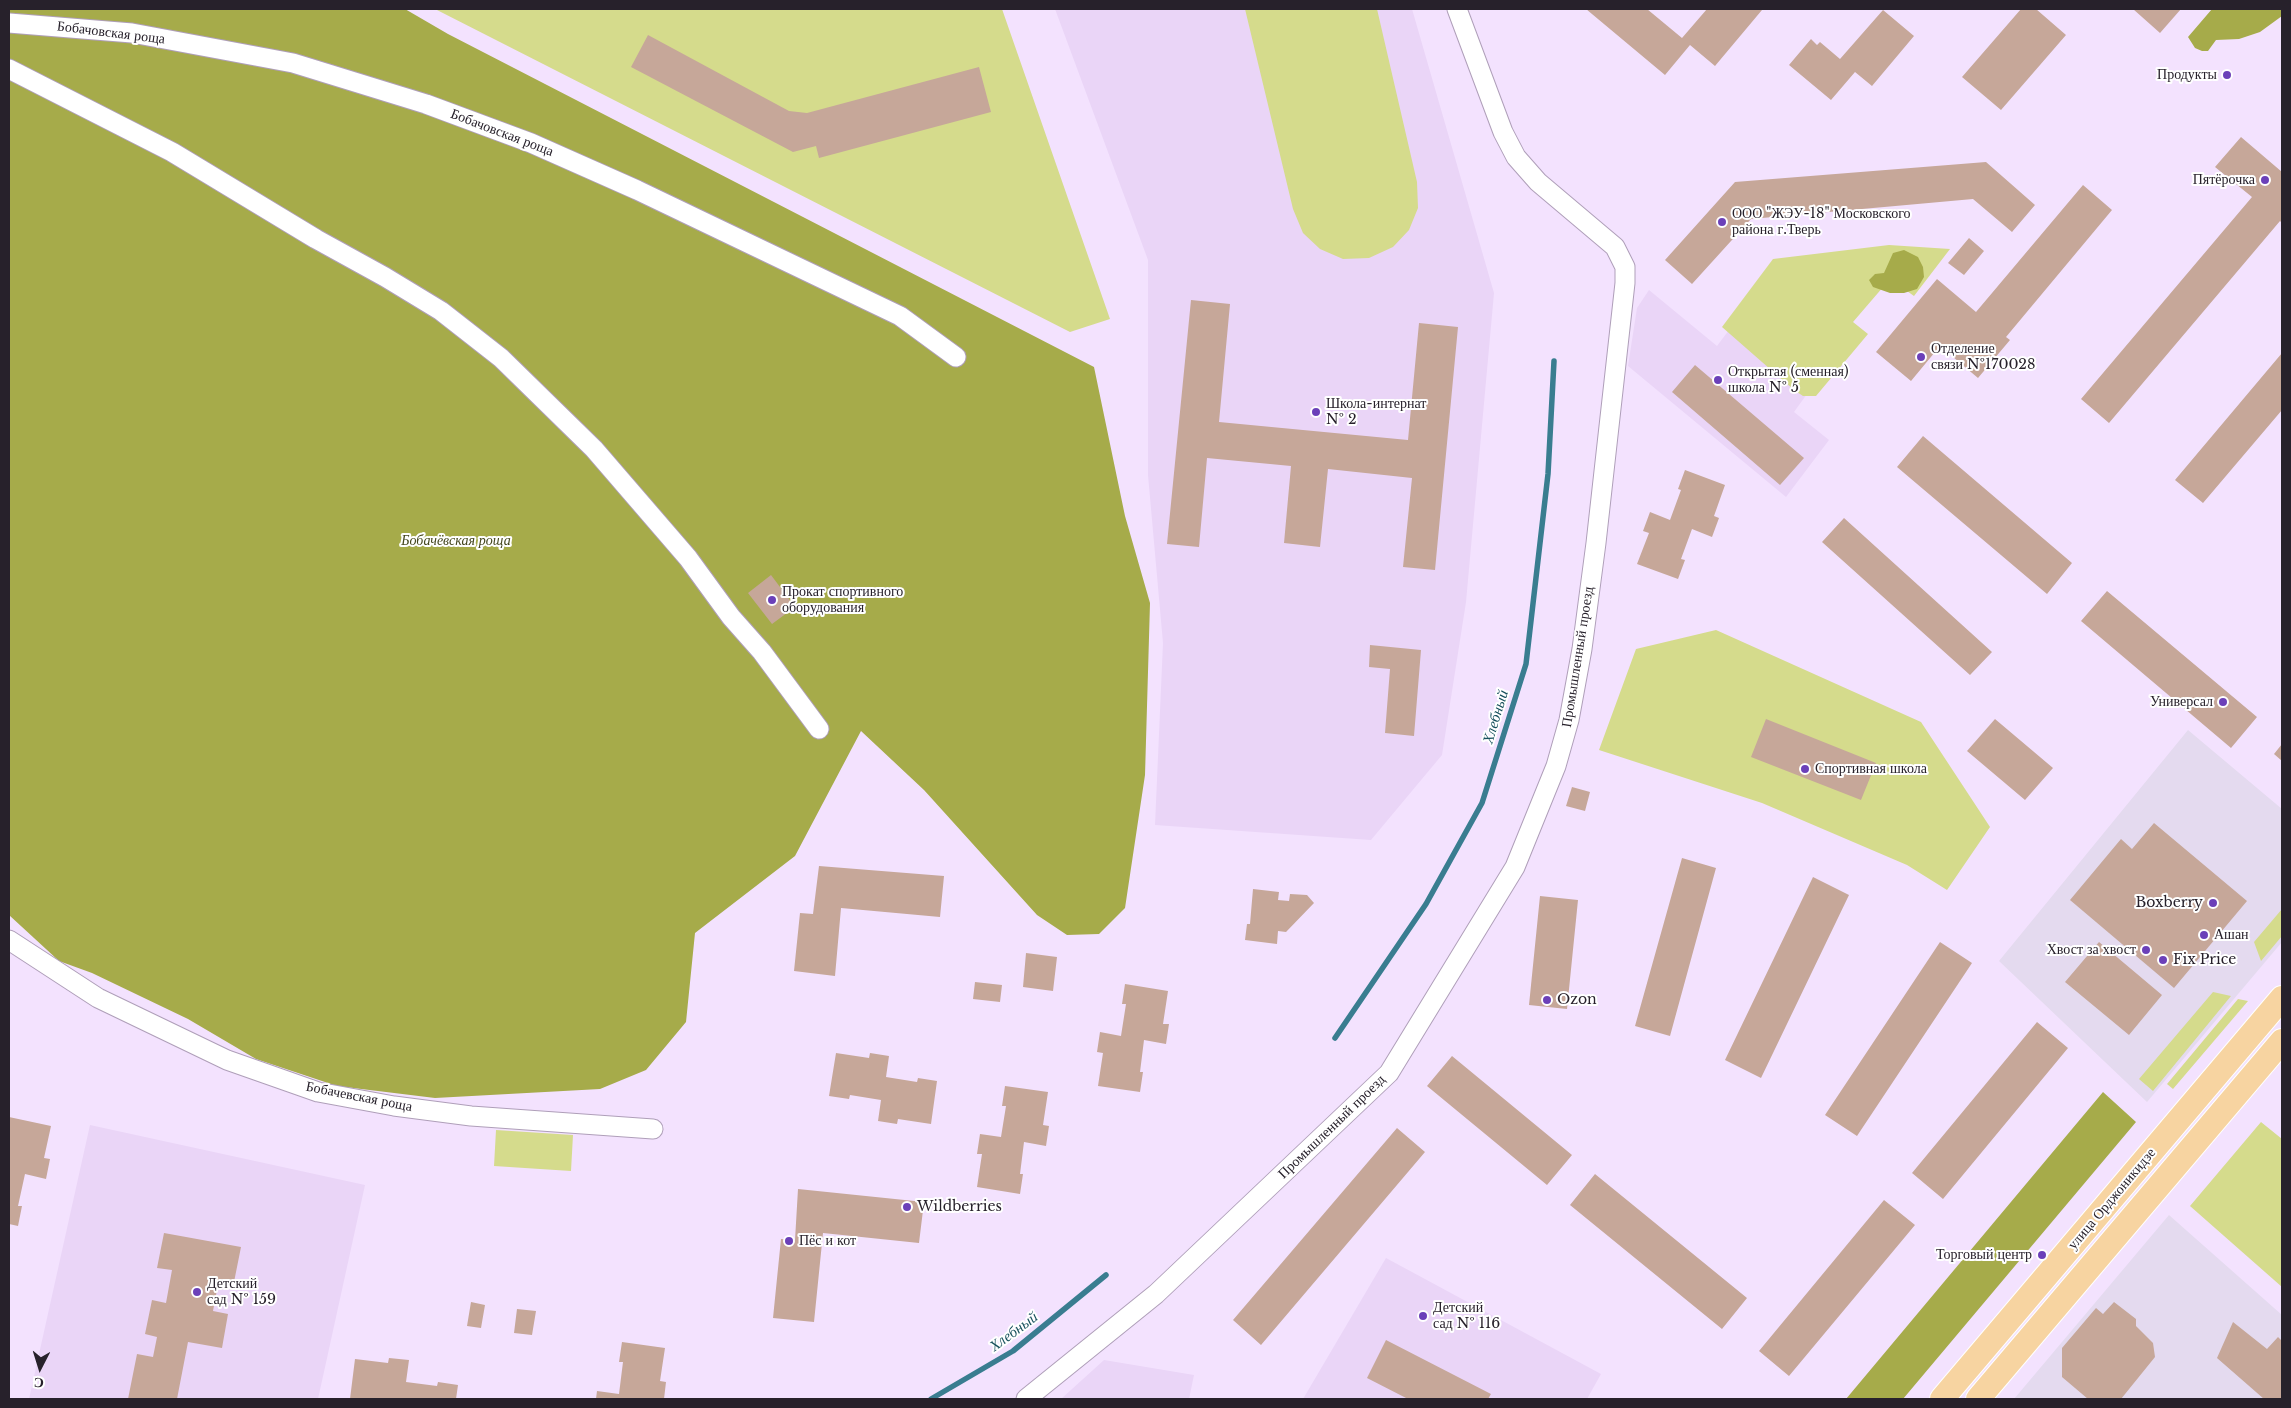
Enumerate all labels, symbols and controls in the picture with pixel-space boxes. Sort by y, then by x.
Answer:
street label: Бобачовская роща [56,18,166,48]
place label: Продукты [2157,67,2217,83]
marker: Продукты [2221,69,2233,81]
street label: Бобачовская роща [448,106,556,160]
place label: Пятёрочка [2193,172,2255,188]
marker: Пятёрочка [2259,174,2271,186]
place label: ООО "ЖЭУ-18" Московского района г.Тверь [1732,206,1911,238]
marker: ООО "ЖЭУ-18" Московского района г.Тверь [1716,216,1728,228]
place label: Отделение связи №170028 [1931,341,2035,374]
marker: Отделение связи №170028 [1915,351,1927,363]
place label: Открытая (сменная) школа № 5 [1728,364,1849,397]
marker: Открытая (сменная) школа № 5 [1712,374,1724,386]
place label: Школа-интернат № 2 [1326,396,1426,428]
marker: Школа-интернат № 2 [1310,406,1322,418]
park label: Бобачёвская роща [401,533,511,549]
place label: Прокат спортивного оборудования [782,584,903,616]
street label: Промышленный проезд [1559,585,1597,729]
marker: Прокат спортивного оборудования [766,594,778,606]
water label: Хлебный [1479,688,1513,746]
place label: Универсал [2150,694,2213,710]
marker: Универсал [2217,696,2229,708]
place label: Спортивная школа [1815,761,1927,777]
marker: Спортивная школа [1799,763,1811,775]
place label: Boxberry [2135,895,2203,911]
marker: Boxberry [2207,897,2219,909]
place label: Ашан [2214,927,2249,943]
marker: Ашан [2198,929,2210,941]
place label: Хвост за хвост [2047,942,2136,958]
marker: Хвост за хвост [2140,944,2152,956]
place label: Fix Price [2173,952,2236,968]
marker: Fix Price [2157,954,2169,966]
place label: Ozon [1557,992,1597,1008]
marker: Ozon [1541,994,1553,1006]
street label: Промышленный проезд [1275,1071,1389,1183]
street label: Бобачевская роща [304,1078,414,1116]
street label: улица Орджоникидзе [2065,1145,2159,1253]
place label: Wildberries [917,1199,1002,1215]
marker: Wildberries [901,1201,913,1213]
place label: Пёс и кот [799,1233,856,1249]
marker: Пёс и кот [783,1235,795,1247]
place label: Торговый центр [1936,1247,2032,1263]
marker: Торговый центр [2036,1249,2048,1261]
place label: Детский сад № 159 [207,1276,276,1308]
marker: Детский сад № 159 [191,1286,203,1298]
place label: Детский сад № 116 [1433,1300,1500,1332]
water label: Хлебный [986,1309,1042,1355]
marker: Детский сад № 116 [1417,1310,1429,1322]
north arrow [15,1343,65,1393]
text: С [33,1374,45,1392]

